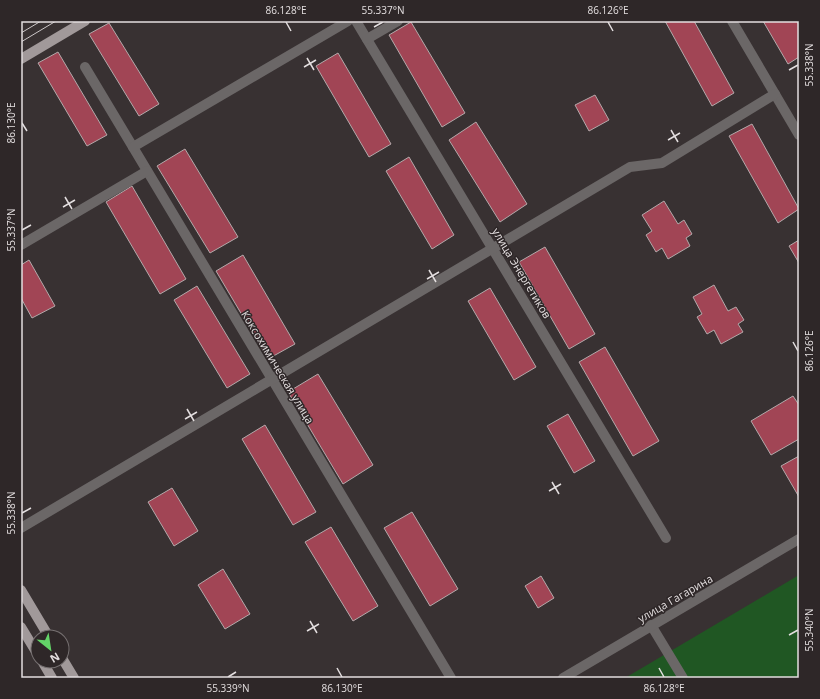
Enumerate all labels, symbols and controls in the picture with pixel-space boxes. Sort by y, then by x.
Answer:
text: 86.128°E [265,3,307,17]
text: 55.337°N [361,3,405,17]
text: 86.126°E [587,3,629,17]
text: 55.338°N [802,43,816,87]
text: 86.130°E [4,102,18,144]
text: 55.337°N [4,208,18,252]
street label: улица Энергетиков [489,225,555,321]
street label: Коксохимическая улица [238,308,318,426]
text: 86.126°E [802,330,816,372]
text: 55.338°N [4,491,18,535]
street label: улица Гагарина [635,570,715,626]
text: 55.340°N [802,608,816,652]
north arrow [30,629,70,669]
text: N [48,649,63,667]
text: 55.339°N [206,681,250,695]
text: 86.130°E [321,681,363,695]
text: 86.128°E [643,681,685,695]

